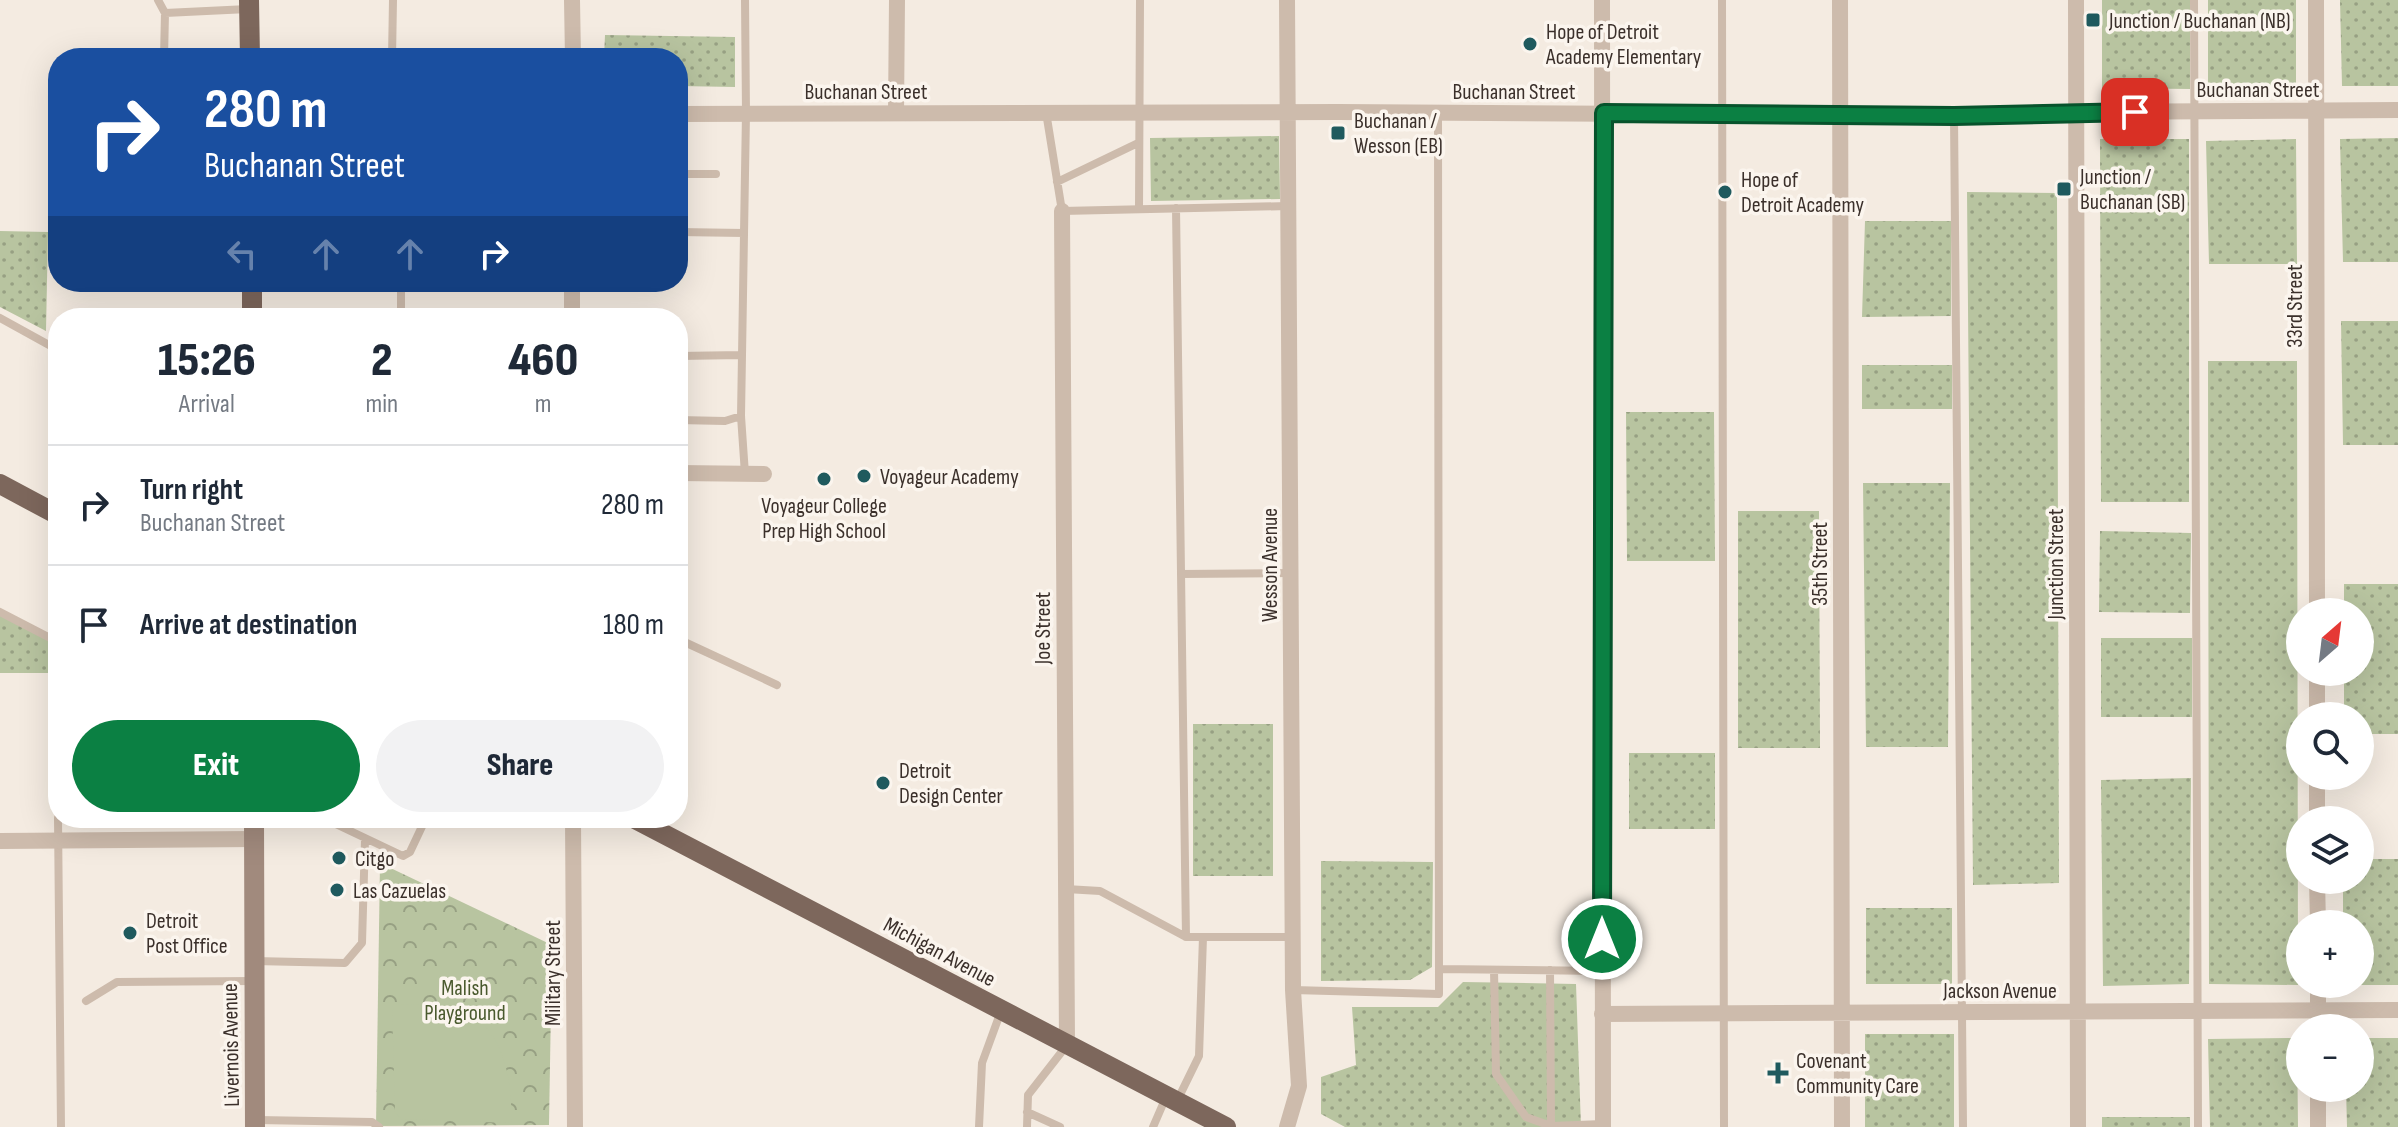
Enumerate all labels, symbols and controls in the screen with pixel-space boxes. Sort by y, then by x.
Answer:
place label: Junction / Buchanan (NB) [2108,8,2291,35]
marker: Junction / Buchanan (NB) [2084,11,2102,29]
place label: Hope of Detroit Academy Elementary [1545,19,1702,71]
marker: Hope of Detroit Academy Elementary [1521,35,1539,53]
text: 280 m [204,77,327,144]
street label: Buchanan Street [2197,77,2320,104]
pin [2101,78,2169,146]
street label: Buchanan Street [805,79,928,106]
street label: Buchanan Street [1453,79,1576,106]
icon: right [72,80,176,184]
icon: arrive [2113,90,2157,134]
place label: Buchanan / Wesson (EB) [1354,108,1443,160]
marker: Buchanan / Wesson (EB) [1329,124,1347,142]
text: Buchanan Street [204,145,405,188]
place label: Junction / Buchanan (SB) [2079,164,2185,216]
place label: Hope of Detroit Academy [1741,167,1864,219]
marker: Junction / Buchanan (SB) [2055,180,2073,198]
marker: Hope of Detroit Academy [1716,183,1734,201]
icon: left [220,232,264,276]
icon: ahead [304,232,348,276]
icon: ahead [388,232,432,276]
icon: right [472,232,516,276]
street label: 33rd Street [2282,264,2309,348]
text: 15:26 [158,332,256,389]
text: 2 [371,332,393,389]
text: 460 [508,332,578,389]
text: Arrival [179,389,235,420]
text: min [366,389,398,420]
text: m [535,389,551,420]
place label: Voyageur Academy [880,464,1019,491]
marker: Voyageur Academy [855,467,873,485]
marker: Voyageur College Prep High School [815,470,833,488]
text: Turn right [140,472,243,508]
icon: right [72,483,116,527]
text: 280 m [601,487,664,523]
place label: Voyageur College Prep High School [761,493,887,545]
text: Buchanan Street [140,508,285,539]
street label: Wesson Avenue [1257,508,1284,622]
street label: Junction Street [2043,508,2070,621]
street label: 35th Street [1807,522,1834,606]
street label: Joe Street [1030,592,1057,665]
north arrow [2286,598,2374,686]
map controls [2286,598,2374,1102]
icon: arrive [72,603,116,647]
text: Arrive at destination [140,607,357,643]
text: 180 m [603,607,664,643]
button: search [2286,702,2374,790]
button: Exit [72,720,360,812]
button: Share [376,720,664,812]
place label: Detroit Design Center [899,758,1003,810]
marker: Detroit Design Center [874,774,892,792]
button: layers [2286,806,2374,894]
place label: Citgo [355,846,394,873]
marker: Citgo [330,849,348,867]
place label: Las Cazuelas [353,878,446,905]
marker: Las Cazuelas [328,881,346,899]
position arrow [1560,897,1644,981]
place label: Detroit Post Office [146,908,228,960]
button: + [2286,910,2374,998]
street label: Michigan Avenue [879,911,1000,993]
street label: Military Street [540,920,567,1026]
marker: Detroit Post Office [121,924,139,942]
park label: Malish Playground [424,975,506,1027]
street label: Jackson Avenue [1942,978,2057,1005]
street label: Livernois Avenue [217,983,246,1107]
button: − [2286,1014,2374,1102]
place label: Covenant Community Care [1796,1048,1919,1100]
marker: Covenant Community Care [1767,1062,1789,1084]

